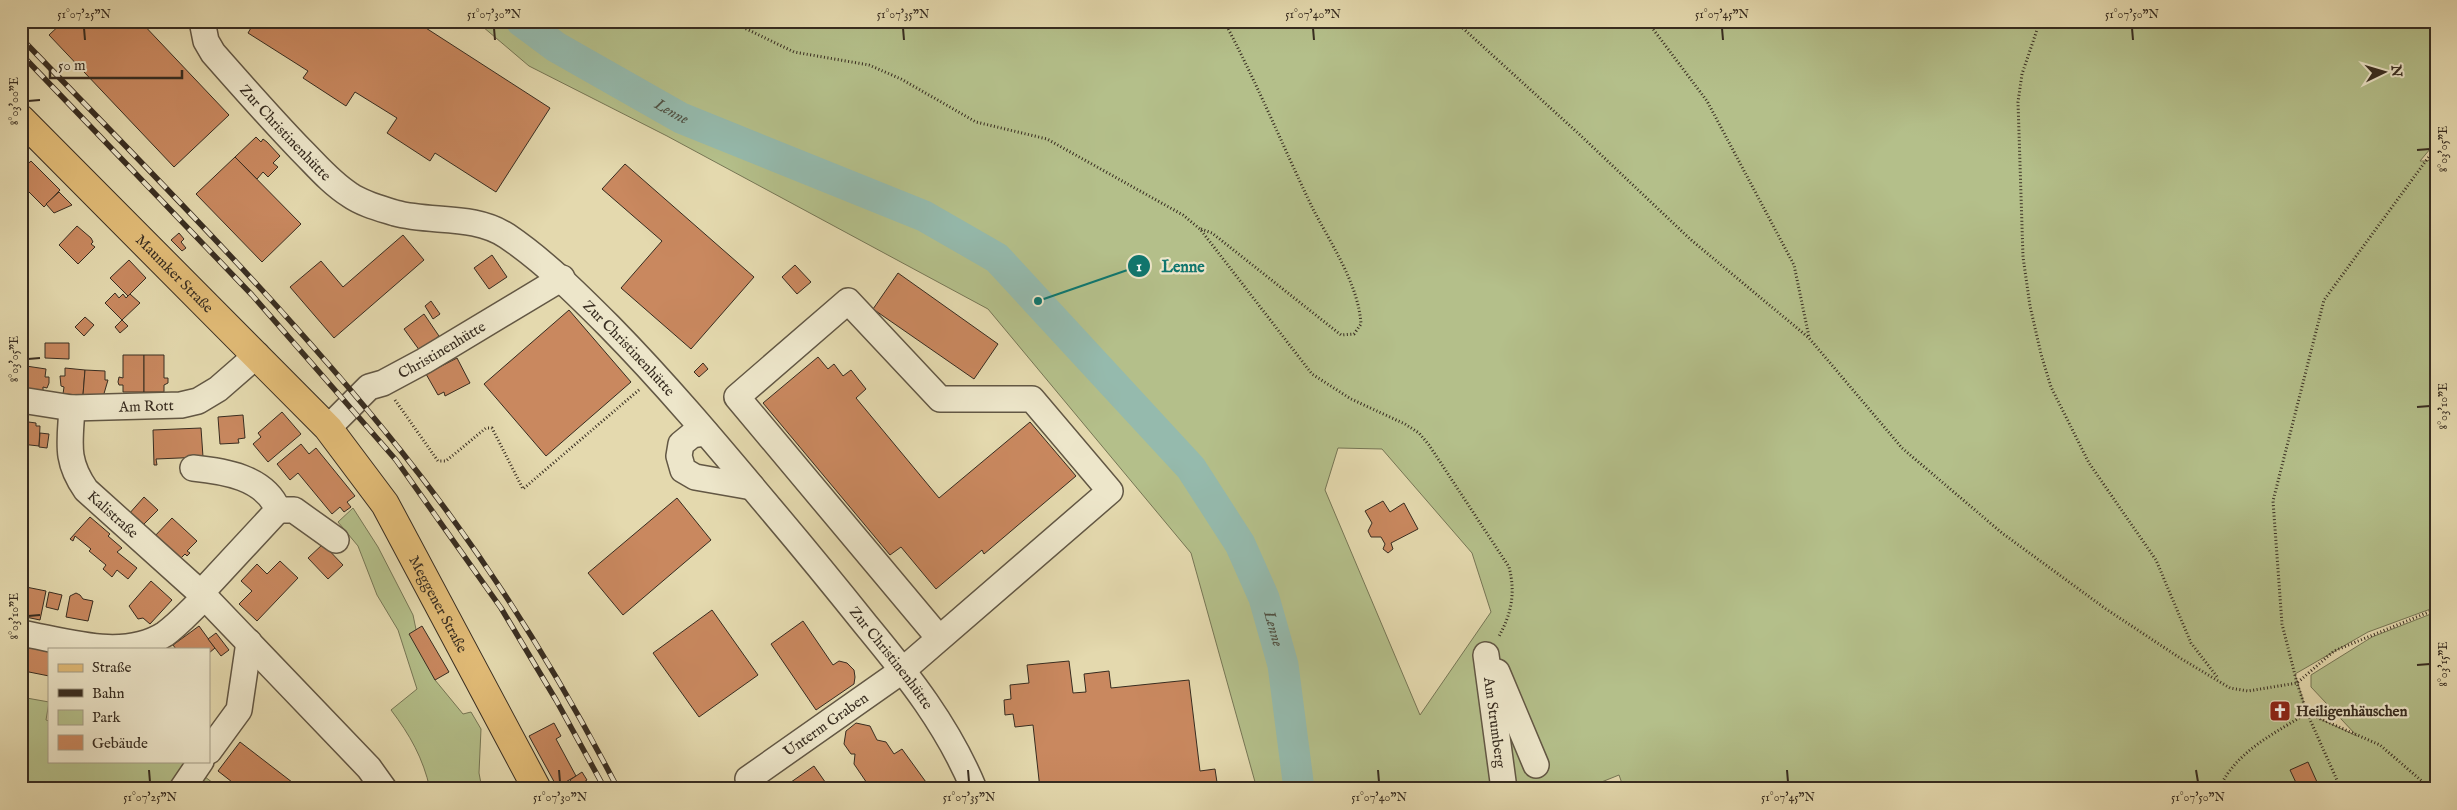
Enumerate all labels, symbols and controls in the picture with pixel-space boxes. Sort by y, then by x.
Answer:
text: 51°07'25"N [57,7,111,22]
text: 51°07'30"N [467,7,522,22]
text: 51°07'35"N [877,7,930,22]
text: 51°07'40"N [1285,7,1341,22]
text: 51°07'45"N [1695,7,1750,22]
text: 51°07'50"N [2105,7,2160,22]
scale bar [50,48,182,80]
north arrow [2360,48,2410,98]
text: 50 m [58,56,86,75]
text: N [2386,63,2405,78]
text: 8°03'00"E [7,77,22,125]
street label: Zur Christinenhütte [236,80,335,185]
water label: Lenne [650,94,692,130]
text: 8°03'05"E [2436,126,2451,172]
street label: Maumker Straße [132,230,218,317]
callout: Lenne [1126,251,1215,282]
text: 1 [1136,257,1142,276]
text: Lenne [1161,258,1205,278]
street label: Zur Christinenhütte [579,296,679,400]
street label: Christinenhütte [395,317,489,383]
text: 8°03'05"E [7,336,22,382]
text: 8°03'10"E [2436,383,2451,429]
street label: Am Rott [118,396,174,416]
street label: Kalistraße [83,486,143,542]
street label: Meggener Straße [405,552,472,656]
text: 8°03'10"E [7,593,22,639]
street label: Zur Christinenhütte [845,602,937,713]
water label: Lenne [1258,608,1287,650]
text: 8°03'15"E [2436,641,2451,687]
legend [48,648,210,762]
text: Straße [92,658,132,677]
street label: Am Strumberg [1479,675,1511,770]
text: Bahn [92,684,124,703]
street label: Unterm Graben [780,688,872,761]
church icon: Heiligenhäuschen [2268,699,2292,723]
place label: Heiligenhäuschen [2296,702,2407,721]
text: Park [92,708,122,727]
text: Gebäude [92,734,148,753]
text: 51°07'25"N [123,790,177,805]
text: 51°07'30"N [533,790,588,805]
text: 51°07'35"N [943,790,996,805]
text: 51°07'40"N [1351,790,1407,805]
text: 51°07'45"N [1761,790,1816,805]
text: 51°07'50"N [2171,790,2226,805]

